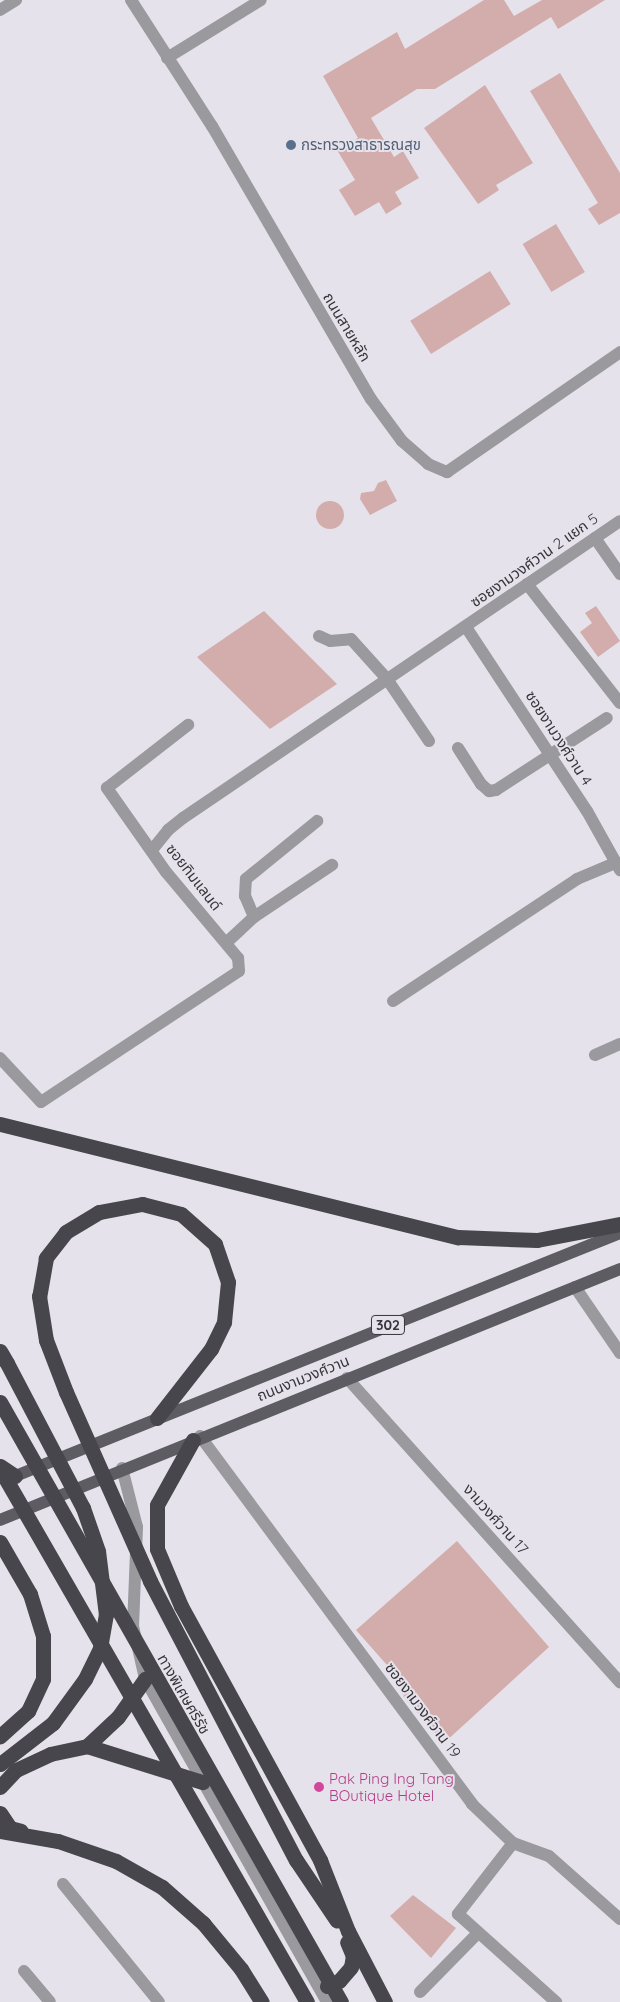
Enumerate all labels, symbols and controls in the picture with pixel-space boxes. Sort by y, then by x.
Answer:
place label: กระทรวงสาธารณสุข [301,136,421,154]
marker: กระทรวงสาธารณสุข [285,139,297,151]
street label: ถนนสายหลัก [319,289,375,365]
street label: ซอยงามวงศ์วาน 2 แยก 5 [467,509,601,611]
street label: ซอยงามวงศ์วาน 4 [522,688,596,788]
street label: ซอยทิมแลนด์ [162,840,226,914]
road number: 302 [370,1314,406,1336]
street label: ถนนงามวงศ์วาน [254,1351,352,1405]
street label: งามวงศ์วาน 17 [460,1480,532,1558]
street label: ทางพิเศษศรีรัช [154,1651,214,1737]
street label: ซอยงามวงศ์วาน 19 [381,1659,465,1761]
place label: Pak Ping Ing Tang BOutique Hotel [329,1769,454,1804]
marker: Pak Ping Ing Tang BOutique Hotel [313,1781,325,1793]

